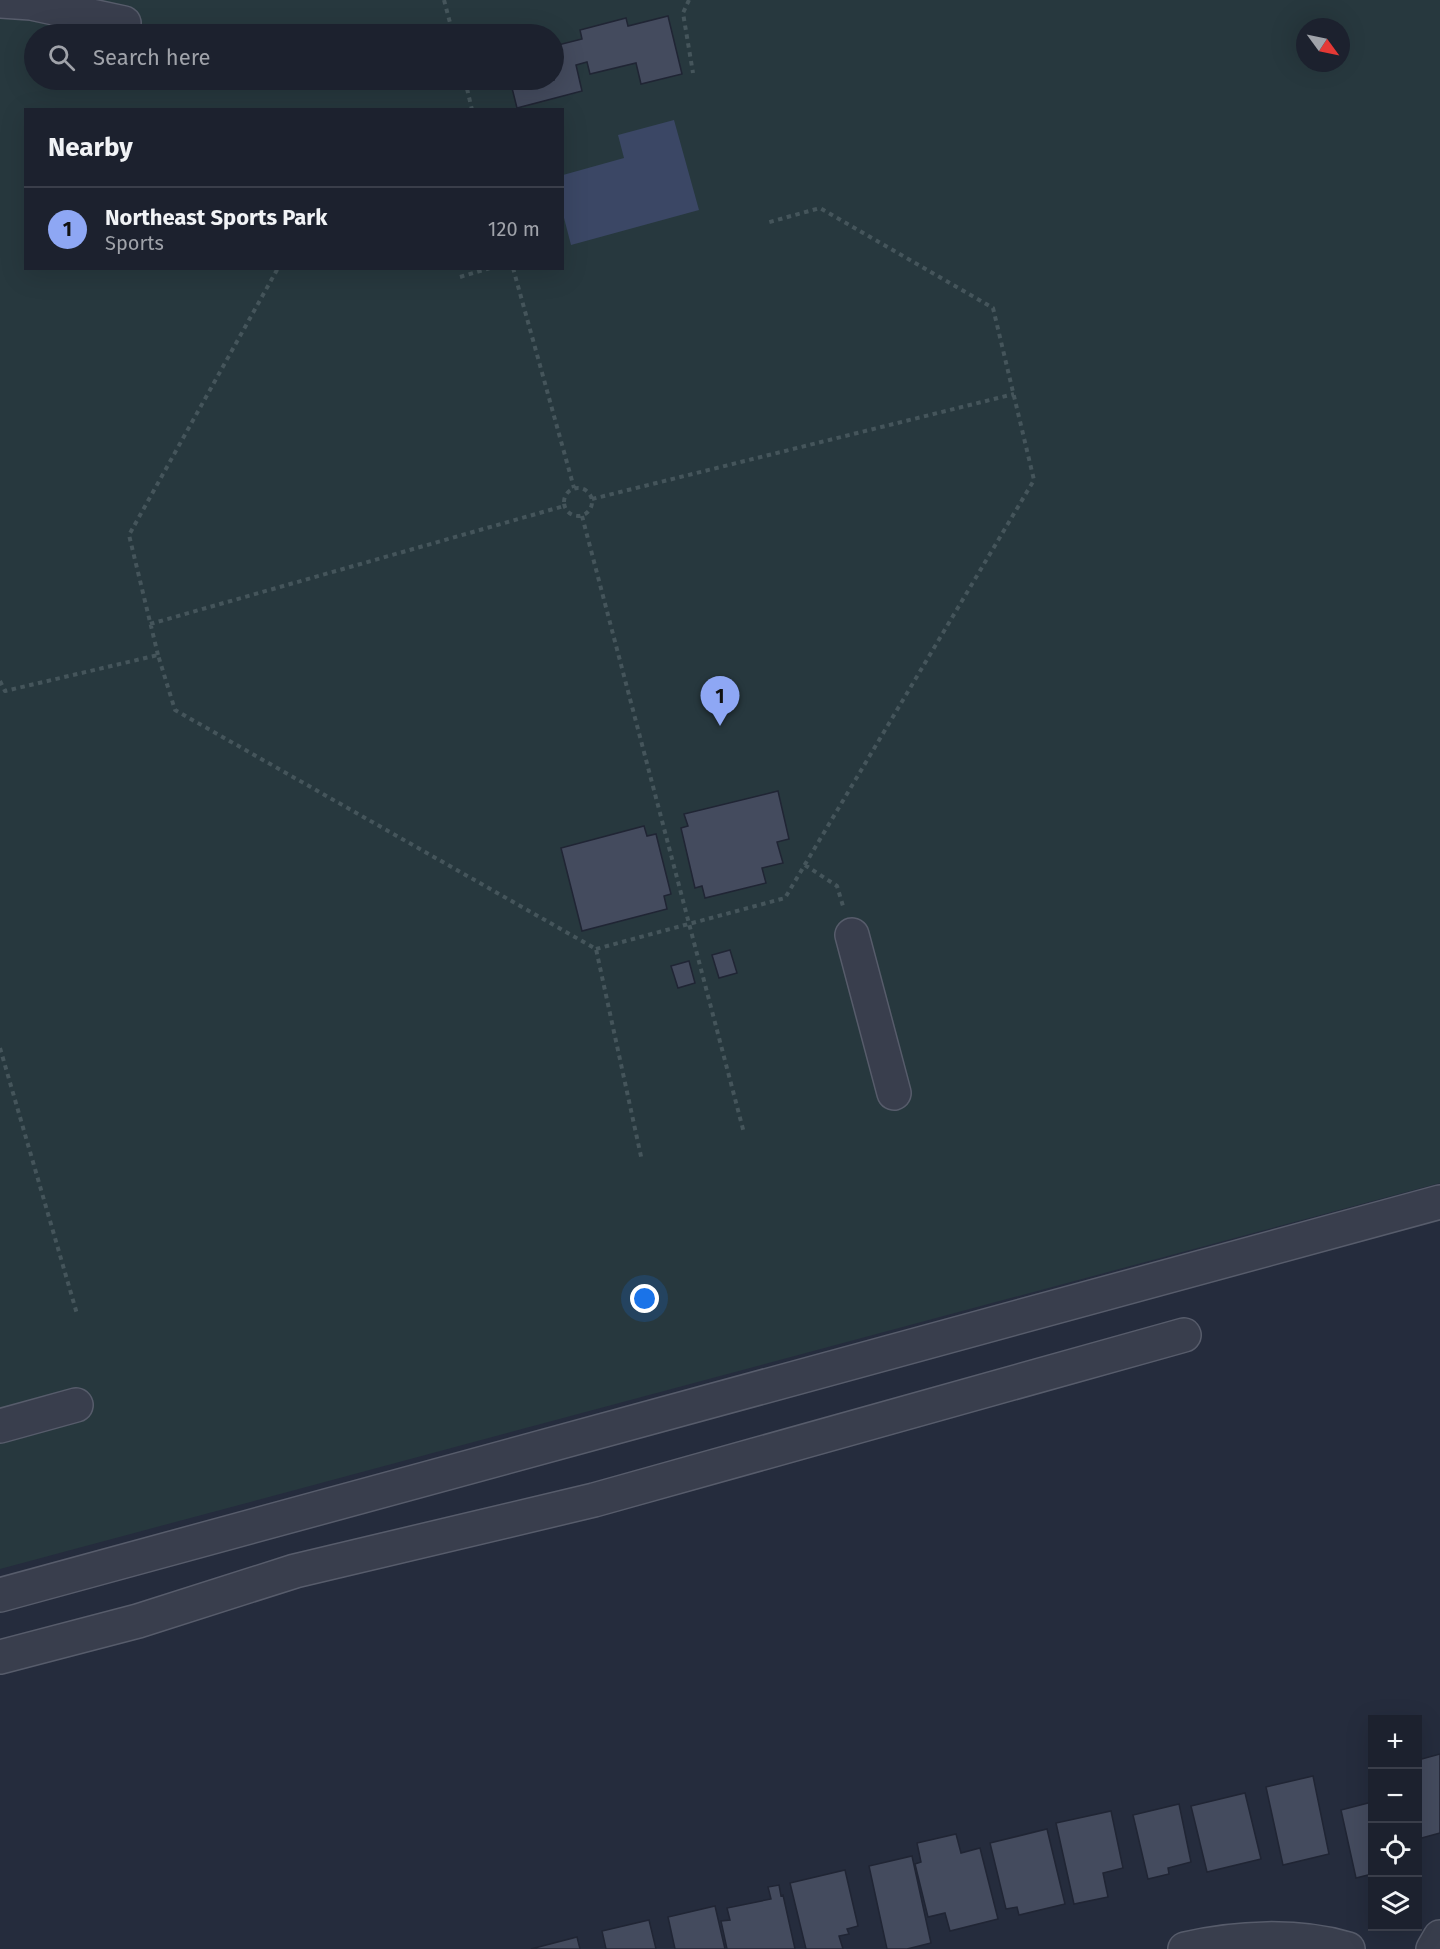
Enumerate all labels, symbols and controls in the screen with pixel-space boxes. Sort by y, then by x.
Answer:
north arrow [1296,18,1350,72]
search box [24,24,564,90]
icon: search [45,41,78,74]
text: Search here [93,44,211,71]
text: Nearby [48,132,133,163]
text: Northeast Sports Park [105,204,327,231]
text: 1 [63,217,72,241]
text: 120 m [488,217,540,241]
text: Sports [105,231,164,255]
pin: 1 [700,676,740,726]
your location [630,1284,659,1313]
map controls [1368,1715,1422,1931]
button: + [1368,1715,1422,1769]
button: − [1368,1769,1422,1823]
button: locate [1368,1823,1422,1877]
button: layers [1368,1877,1422,1931]

